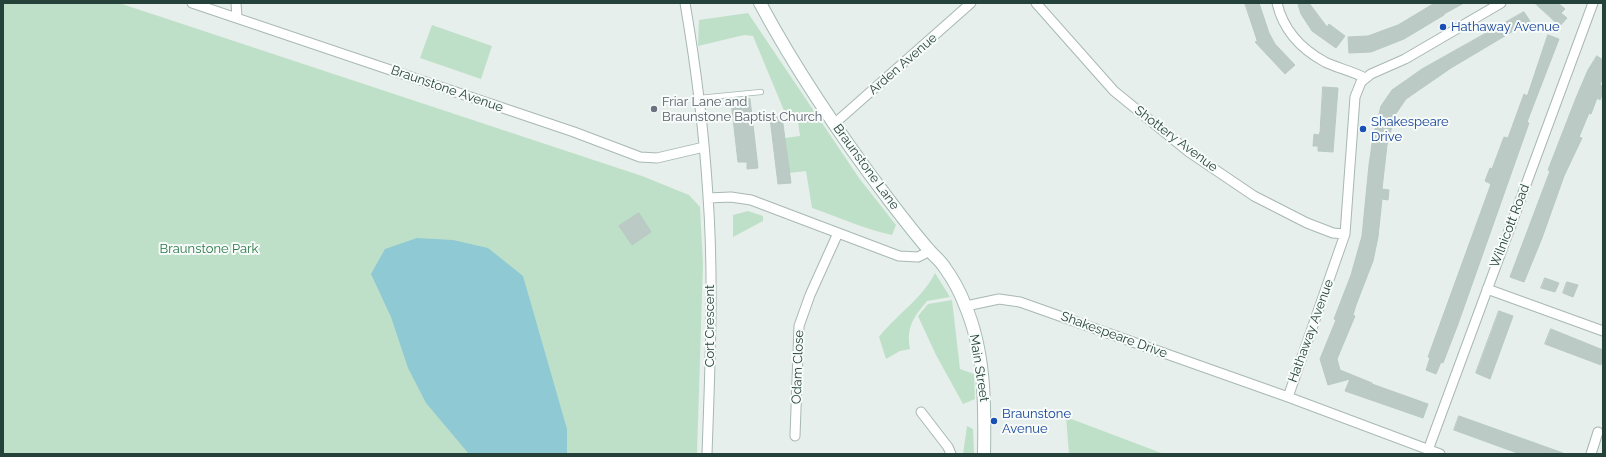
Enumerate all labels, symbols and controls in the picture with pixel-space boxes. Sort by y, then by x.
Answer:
place label: Hathaway Avenue [1451,19,1560,35]
marker: Hathaway Avenue [1438,22,1448,32]
street label: Arden Avenue [866,30,940,98]
street label: Braunstone Avenue [389,62,505,116]
place label: Friar Lane and Braunstone Baptist Church [662,94,822,125]
street label: Shottery Avenue [1131,103,1221,175]
marker: Friar Lane and Braunstone Baptist Church [649,104,659,114]
place label: Shakespeare Drive [1371,114,1449,145]
street label: Braunstone Lane [830,121,902,213]
marker: Shakespeare Drive [1358,124,1368,134]
street label: Wilnicott Road [1487,182,1533,270]
park label: Braunstone Park [160,241,258,257]
street label: Hathaway Avenue [1285,277,1337,385]
street label: Cort Crescent [702,285,718,367]
street label: Shakespeare Drive [1059,309,1169,361]
street label: Odam Close [789,330,807,404]
street label: Main Street [966,333,992,403]
place label: Braunstone Avenue [1002,406,1071,437]
marker: Braunstone Avenue [989,416,999,426]

